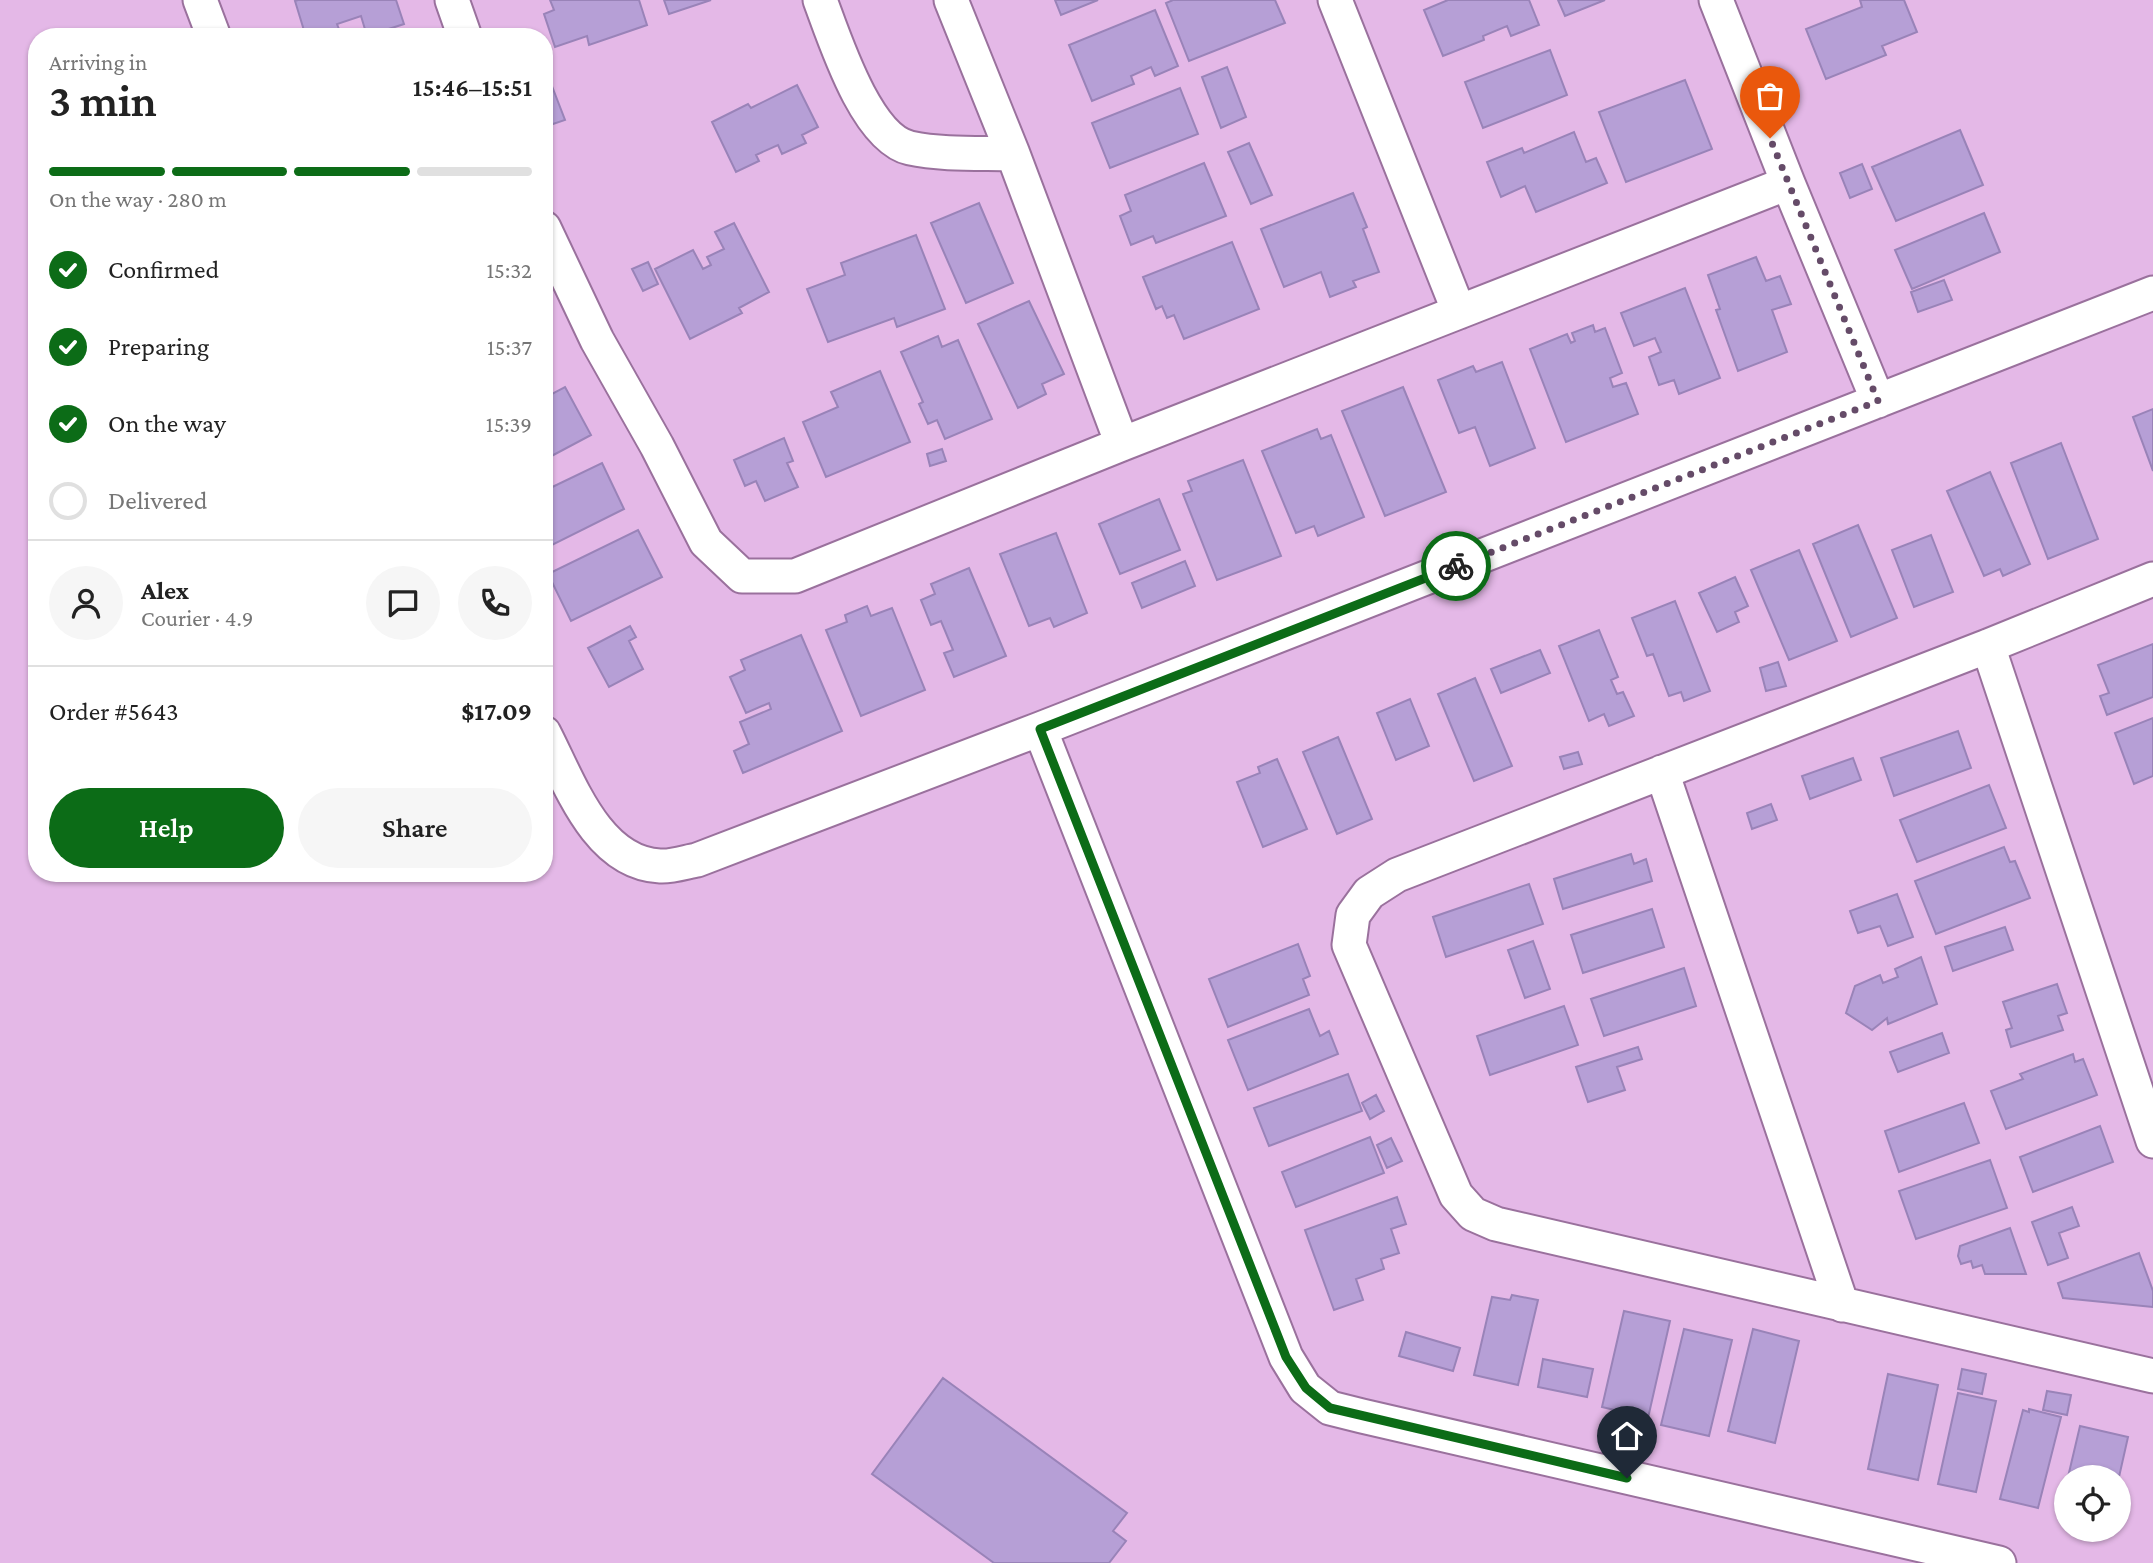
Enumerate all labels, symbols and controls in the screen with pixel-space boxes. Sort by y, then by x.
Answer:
text: Arriving in [49,49,147,75]
pin [1740,66,1800,138]
text: 15:46–15:51 [413,73,532,102]
text: 3 min [49,75,157,126]
icon: bag [1751,77,1789,115]
text: On the way · 280 m [49,186,227,212]
icon: check [49,251,87,289]
text: Confirmed [108,255,219,284]
text: 15:32 [486,257,532,283]
icon: check [49,328,87,366]
text: Preparing [108,332,209,361]
text: 15:37 [487,334,532,360]
icon: check [49,405,87,443]
text: On the way [108,409,226,438]
text: 15:39 [486,411,532,437]
text: Delivered [108,486,207,515]
courier [1421,531,1491,601]
icon: bike [1437,547,1475,585]
button: person [49,566,123,640]
button: chat [366,566,440,640]
button: phone [458,566,532,640]
text: Alex [141,576,189,605]
text: Courier · 4.9 [141,605,253,631]
text: Order #5643 [49,697,179,726]
text: $17.09 [461,697,532,726]
button: Help [49,788,284,868]
button: Share [298,788,532,868]
pin [1597,1406,1657,1478]
icon: home [1608,1417,1646,1455]
map controls [2054,1465,2131,1542]
button: locate [2054,1465,2131,1542]

